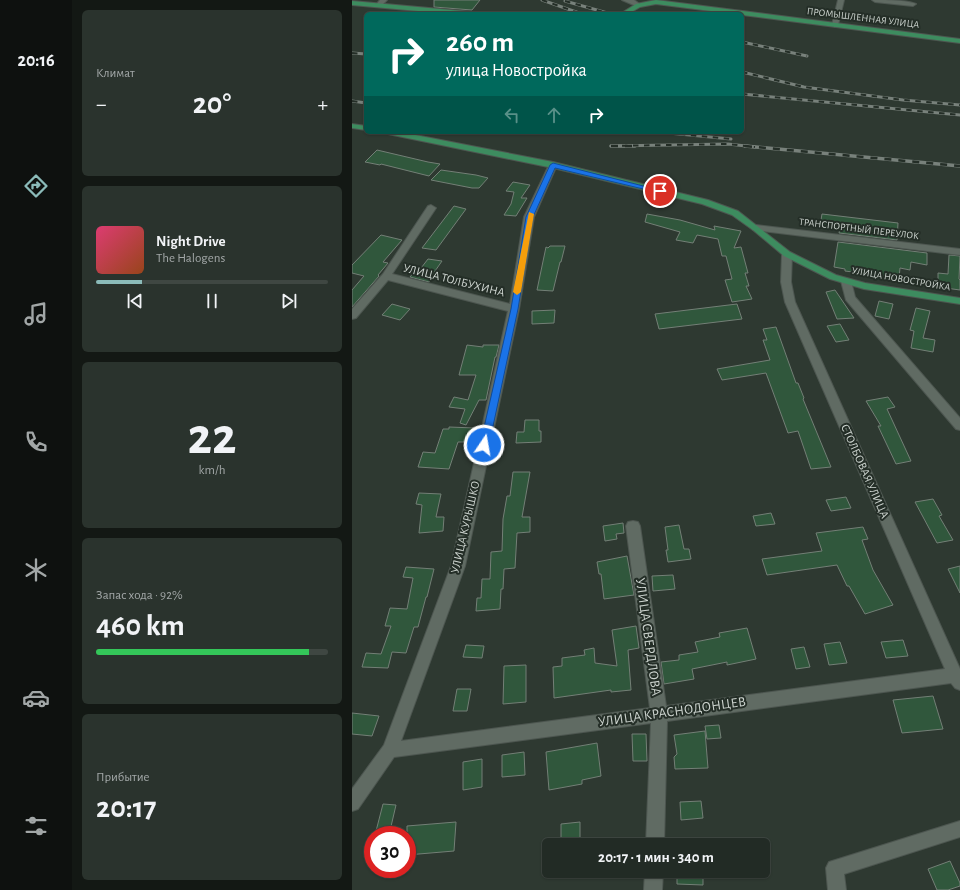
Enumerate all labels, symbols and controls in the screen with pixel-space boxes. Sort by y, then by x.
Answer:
street label: ПРОМЫШЛЕННАЯ УЛИЦА [806,6,920,30]
icon: right [380,28,432,80]
text: 260 m [446,29,514,57]
text: 20:16 [17,52,55,70]
text: улица Новостройка [446,62,587,80]
text: Климат [96,67,135,80]
text: 20° [193,89,231,119]
text: − [96,93,107,115]
text: + [317,93,328,115]
icon: left [501,104,523,126]
icon: ahead [543,104,565,126]
icon: right [585,104,607,126]
icon: directions [22,172,50,200]
pin [643,174,677,208]
icon: arrive [649,180,671,202]
street label: ТРАНСПОРТНЫЙ ПЕРЕУЛОК [799,216,920,241]
text: Night Drive [156,234,226,249]
text: The Halogens [156,252,225,265]
street label: УЛИЦА ТОЛБУХИНА [402,262,506,298]
street label: УЛИЦА НОВОСТРОЙКА [851,264,951,293]
icon: previous [124,290,146,312]
icon: pause [201,290,223,312]
icon: next [278,290,300,312]
icon: music [22,300,50,328]
text: 22 [188,411,236,463]
street label: СТОЛБОВАЯ УЛИЦА [839,422,891,520]
position arrow [463,424,505,466]
icon: phone [22,428,50,456]
text: km/h [199,464,225,477]
street label: УЛИЦА КУРЫШКО [449,480,481,574]
icon: climate [22,556,50,584]
street label: УЛИЦА СВЕРДЛОВА [633,577,663,697]
text: Запас хода · 92% [96,589,183,602]
text: 460 km [96,611,185,641]
icon: car [22,684,50,712]
street label: УЛИЦА КРАСНОДОНЦЕВ [597,695,747,729]
text: Прибытие [96,771,150,784]
text: 20:17 [96,793,156,823]
icon: filters [22,812,50,840]
speed limit sign: 30 [364,826,416,878]
text: 20:17 · 1 мин · 340 m [598,850,714,865]

